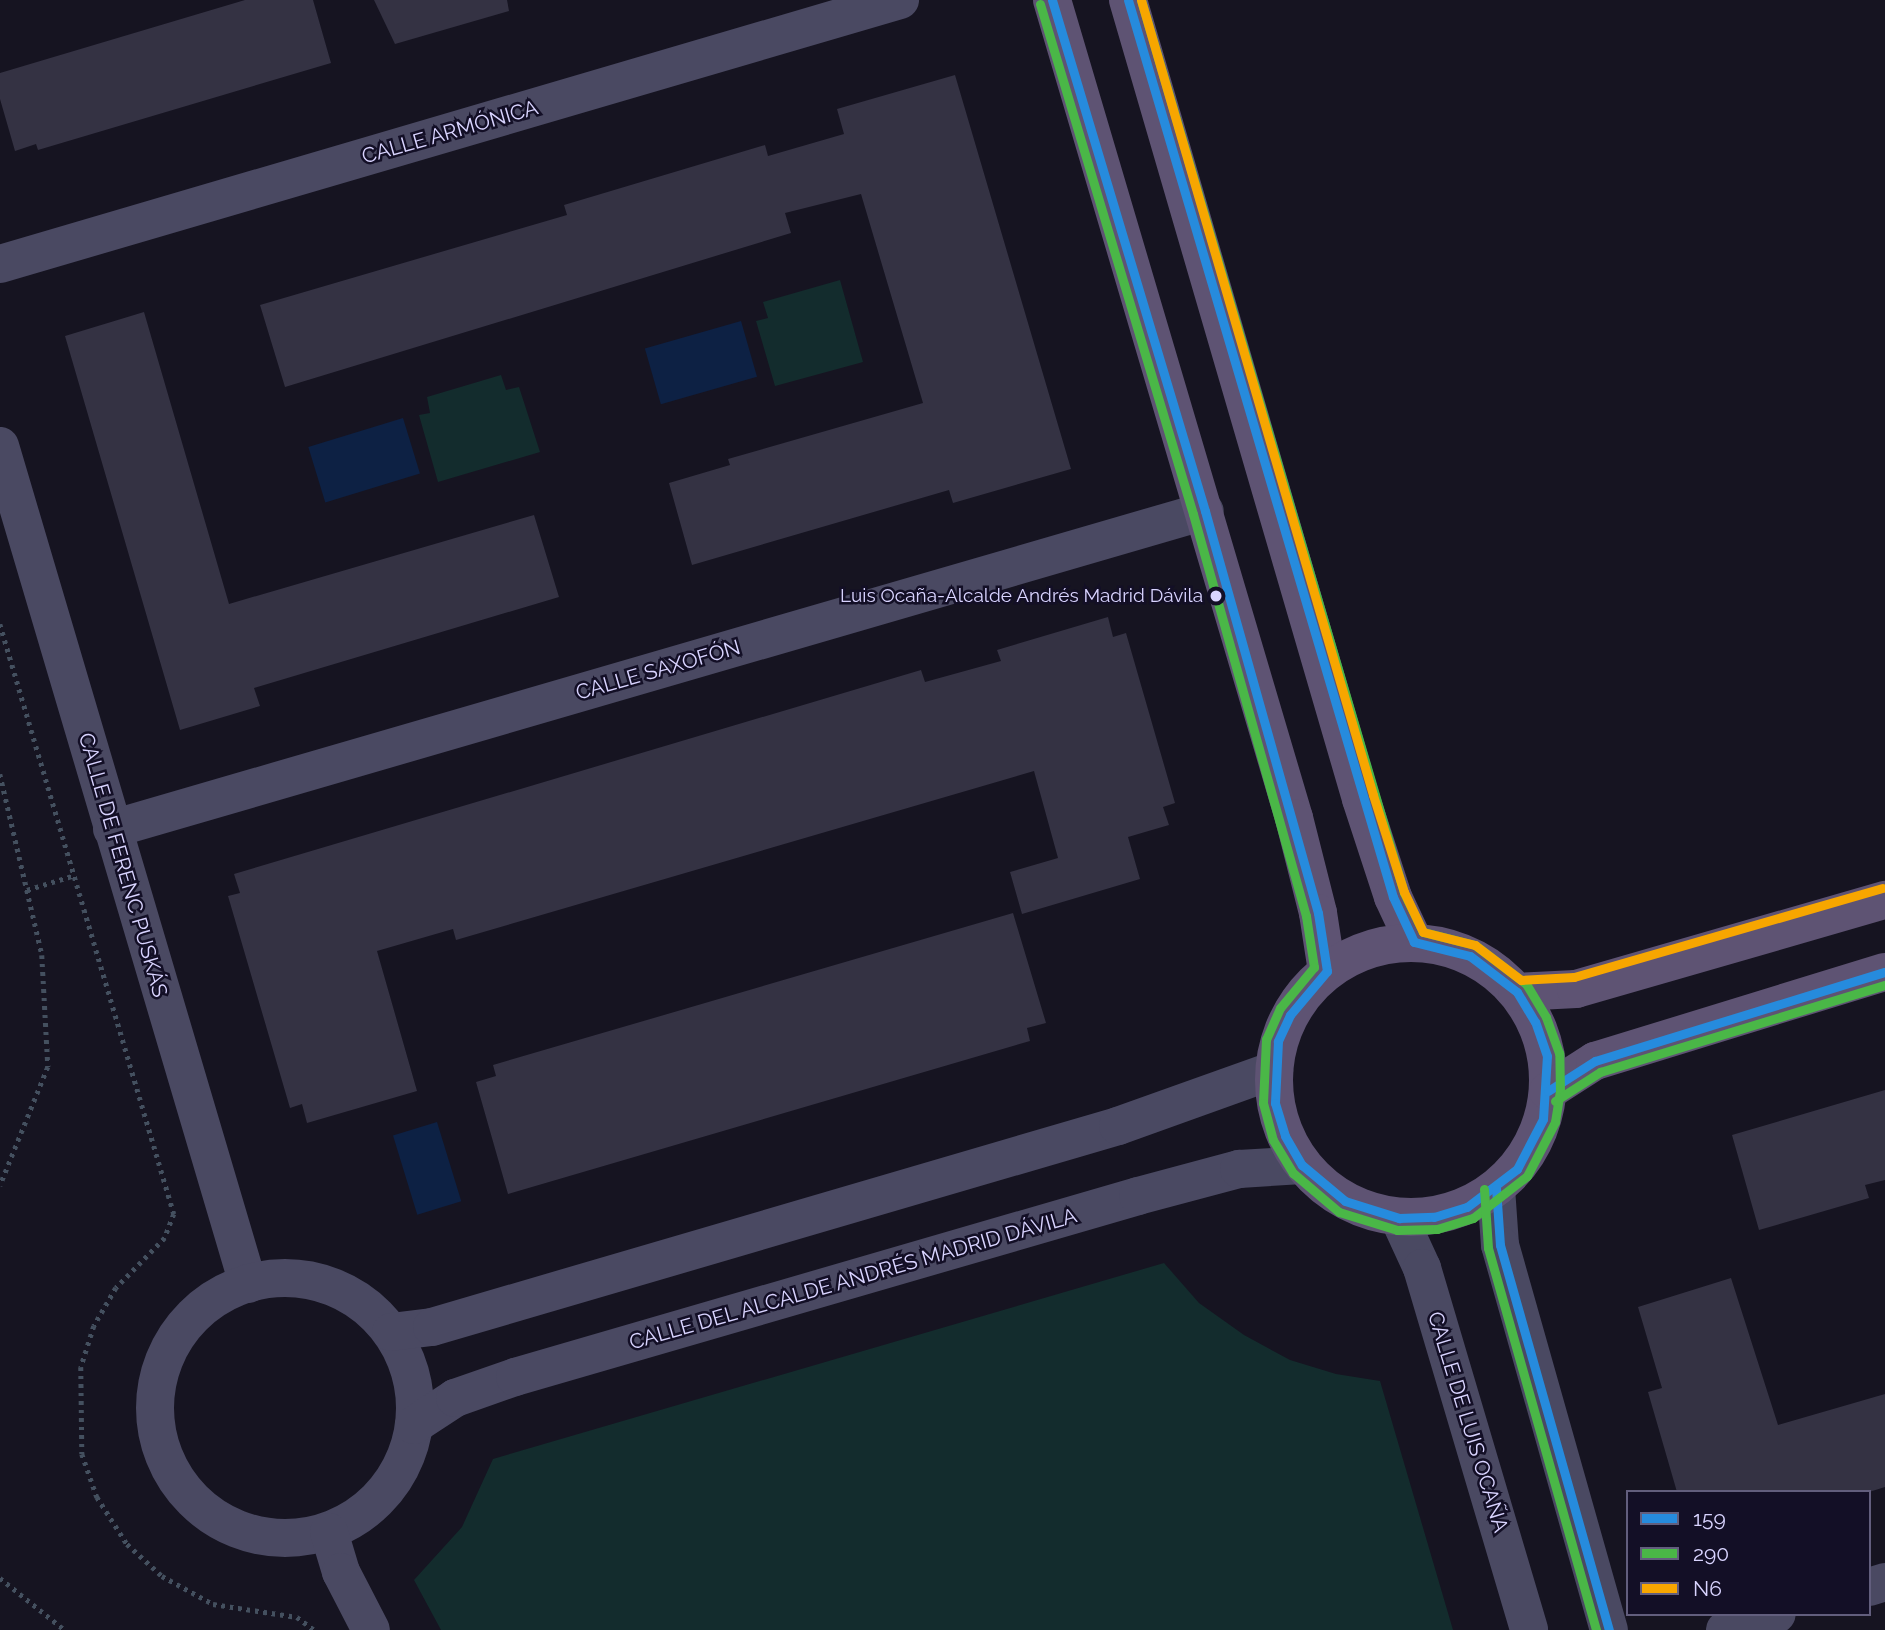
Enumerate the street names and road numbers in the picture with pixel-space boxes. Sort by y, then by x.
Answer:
street label: CALLE ARMÓNICA [359,95,541,169]
street label: CALLE SAXOFÓN [573,634,743,706]
street label: CALLE DE FERENC PUSKÁS [73,730,173,1000]
street label: CALLE DEL ALCALDE ANDRÉS MADRID DÁVILA [625,1203,1081,1355]
street label: CALLE DE LUIS OCAÑA [1422,1309,1514,1535]

